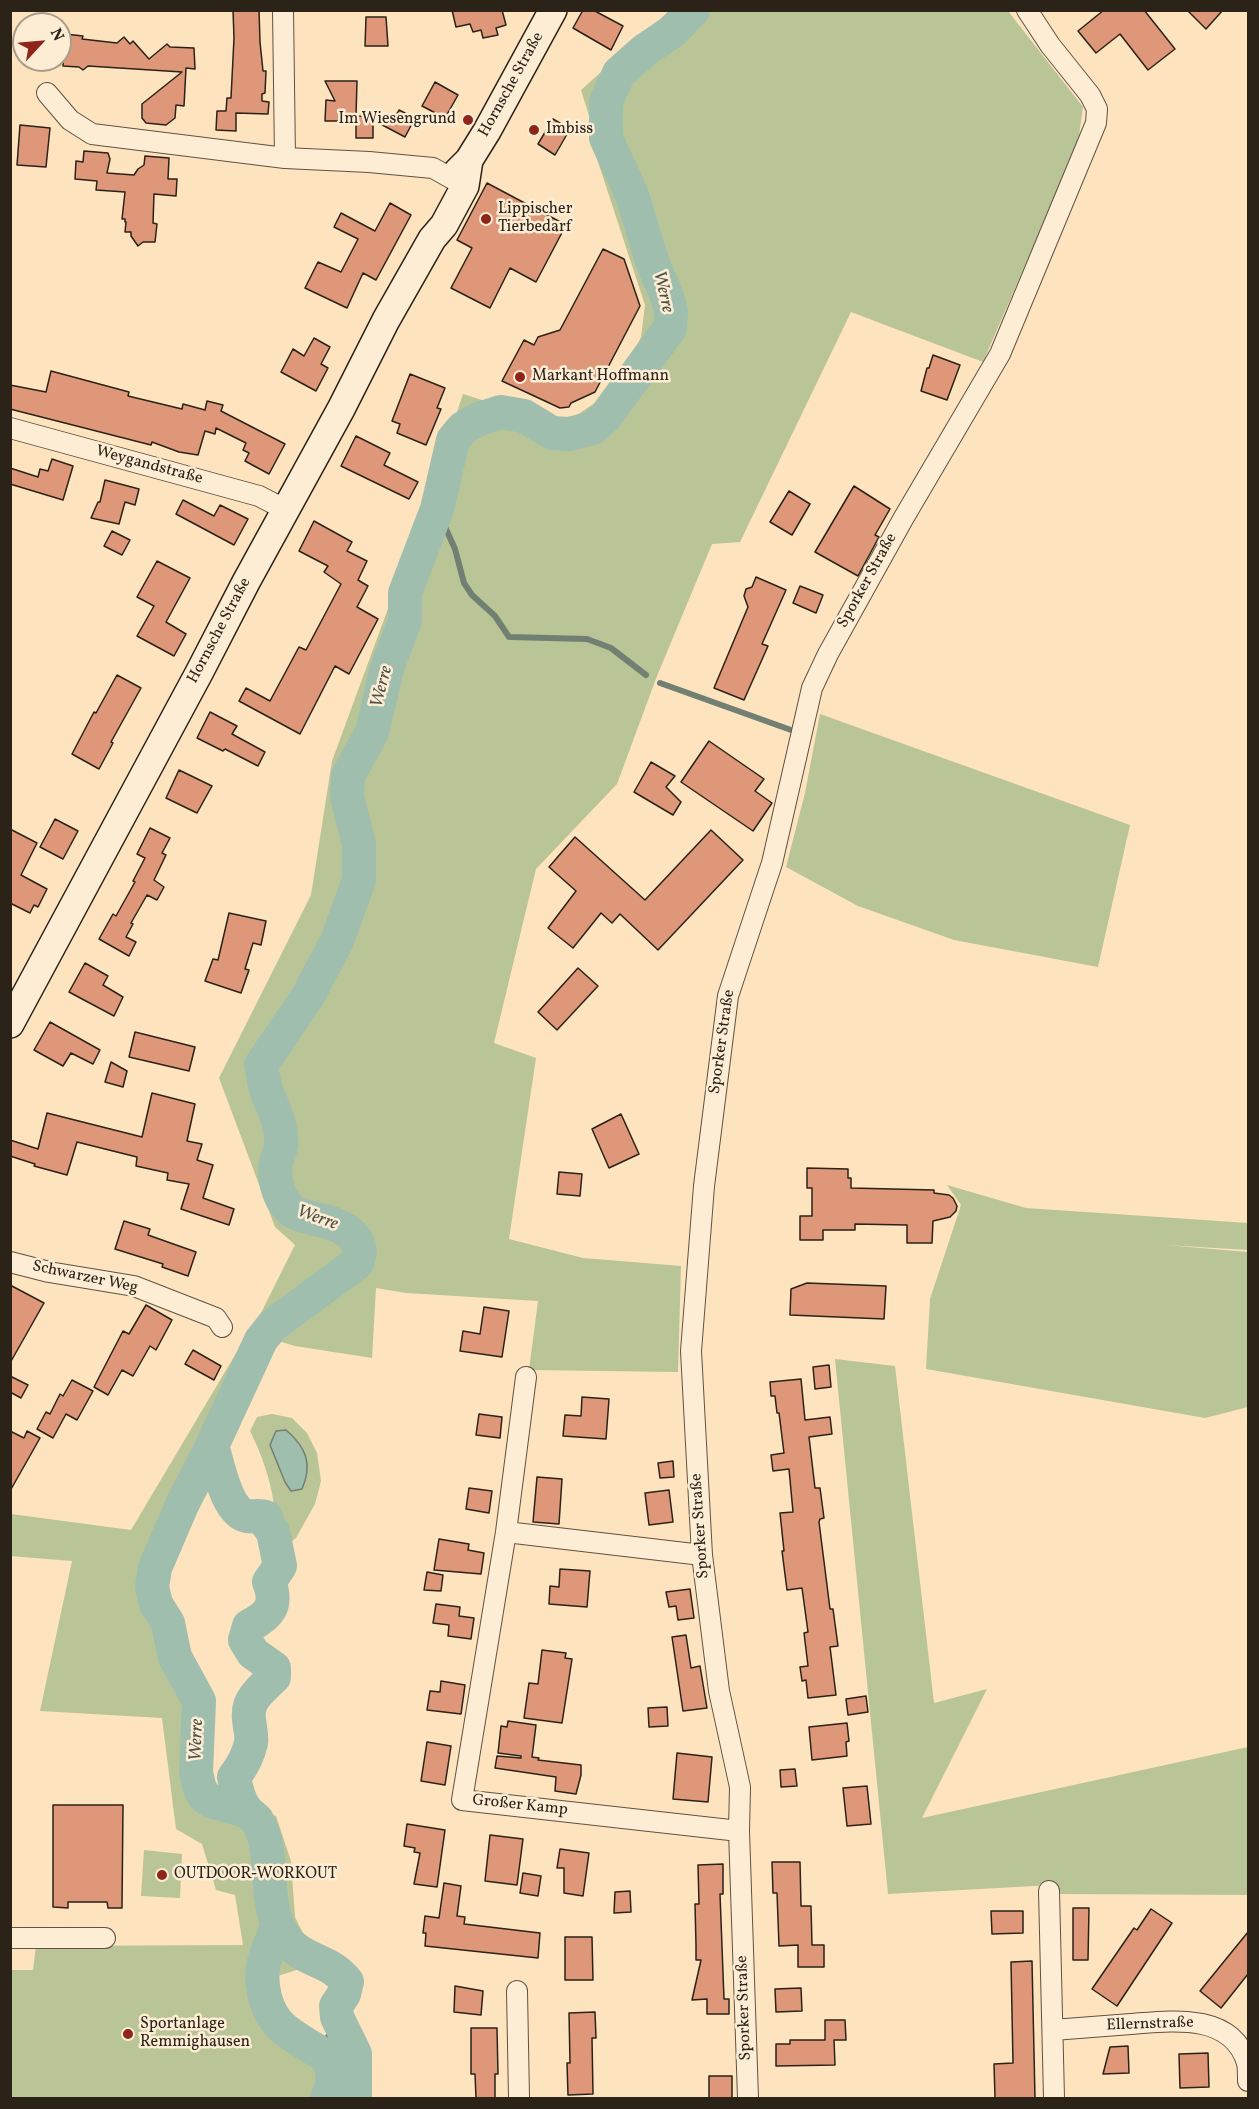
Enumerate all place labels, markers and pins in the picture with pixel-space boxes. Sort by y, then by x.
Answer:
place label: Im Wiesengrund [339,110,456,130]
marker: Im Wiesengrund [461,113,475,127]
place label: Imbiss [546,120,593,140]
marker: Imbiss [527,123,541,137]
place label: Lippischer Tierbedarf [498,200,572,238]
marker: Lippischer Tierbedarf [479,212,493,226]
place label: Markant Hoffmann [532,367,669,387]
marker: Markant Hoffmann [513,370,527,384]
place label: OUTDOOR-WORKOUT [174,1865,337,1885]
marker: OUTDOOR-WORKOUT [155,1868,169,1882]
place label: Sportanlage Remmighausen [140,2015,250,2053]
marker: Sportanlage Remmighausen [121,2027,135,2041]

